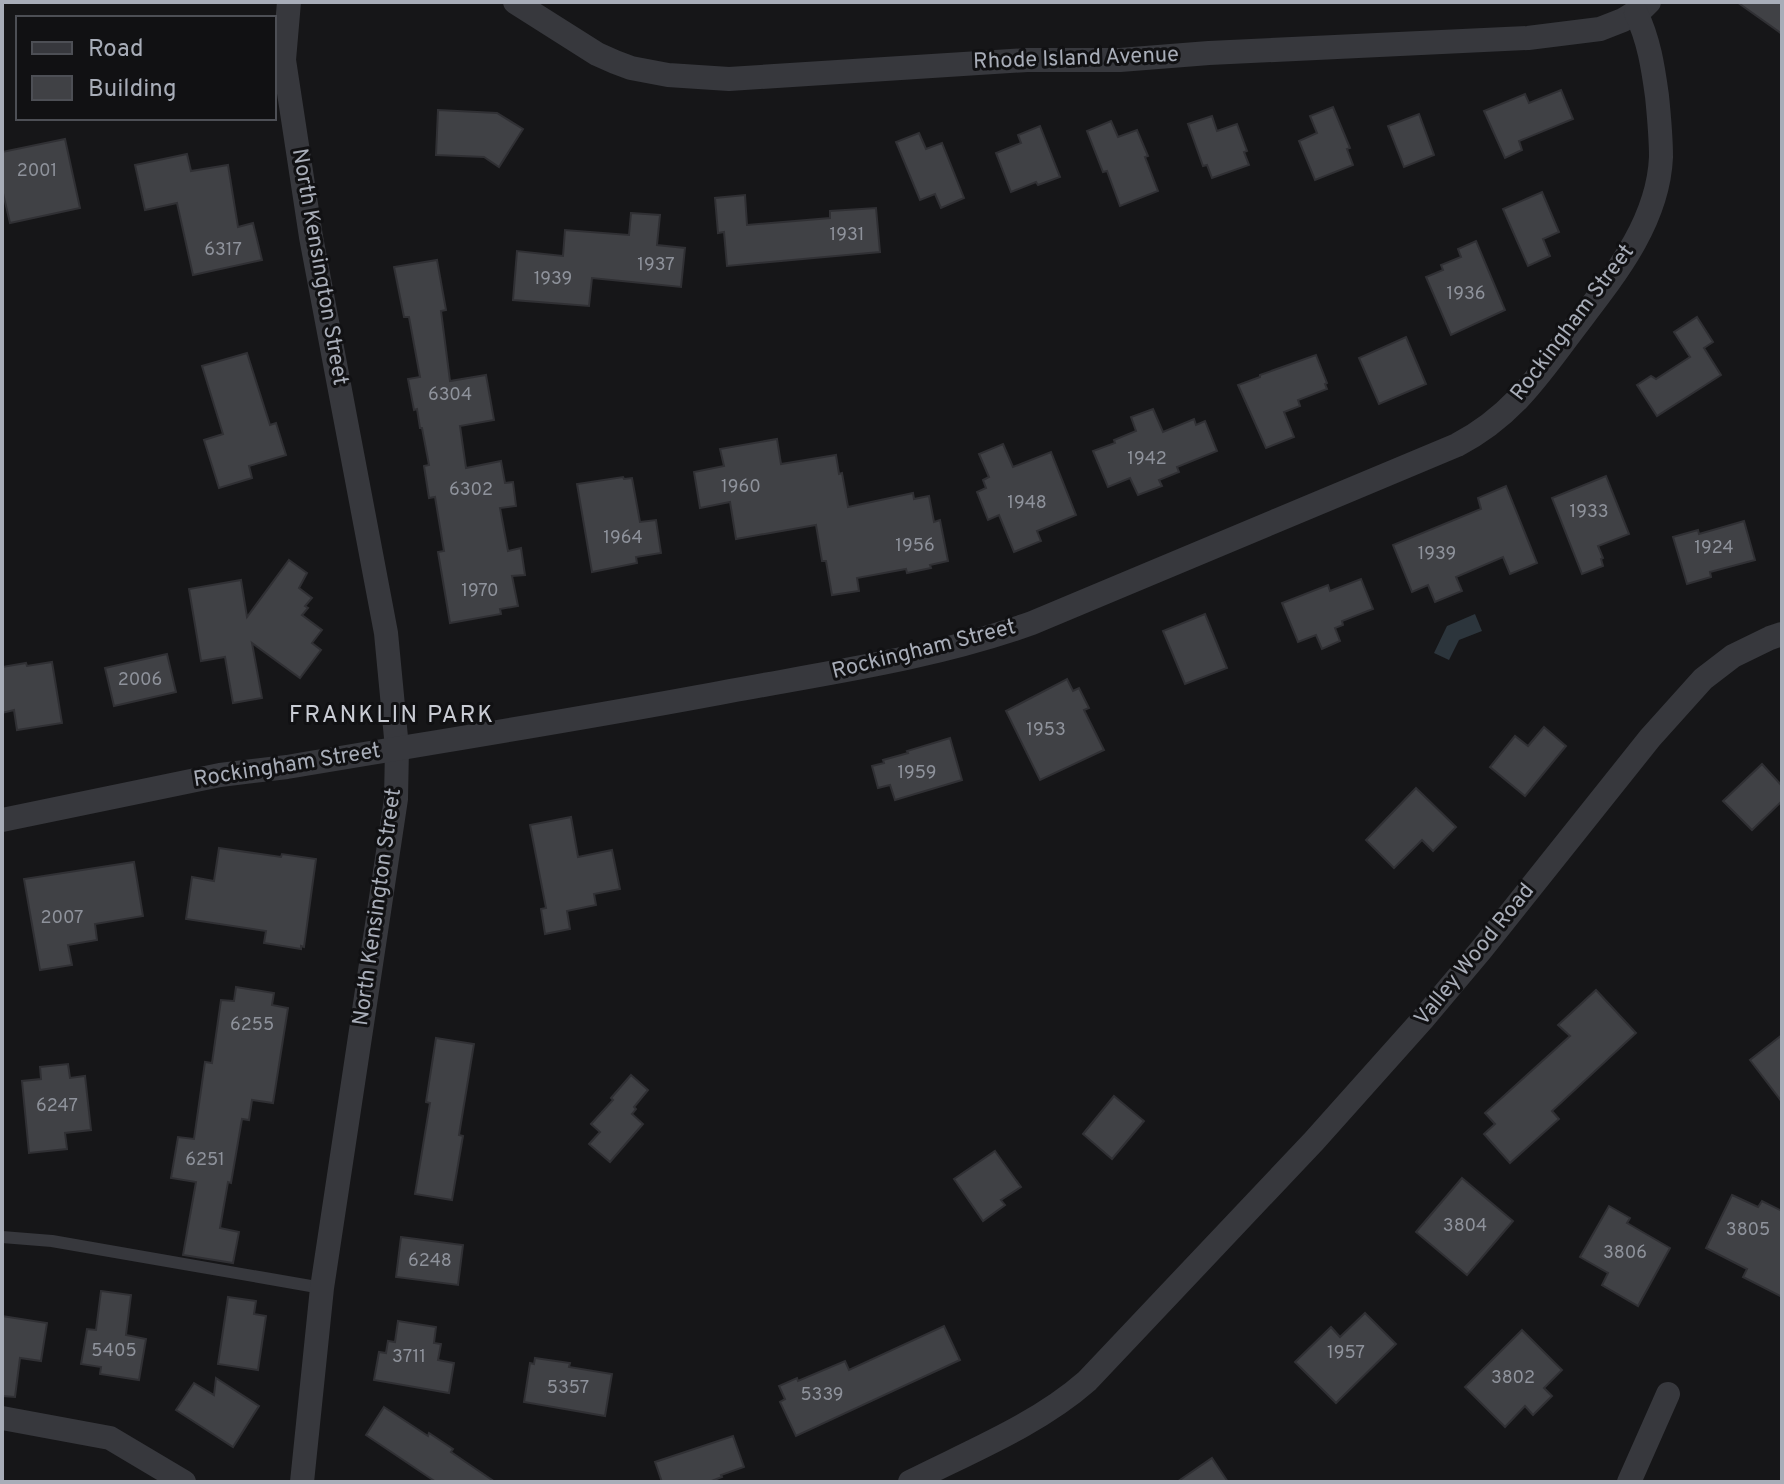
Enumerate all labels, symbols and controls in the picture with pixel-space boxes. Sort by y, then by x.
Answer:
legend [16,16,276,120]
text: Road [88,35,144,65]
street label: Rhode Island Avenue [973,42,1179,76]
text: Building [88,75,177,105]
street label: North Kensington Street [285,147,353,387]
house number: 2001 [17,160,57,183]
house number: 1931 [830,224,864,247]
house number: 6317 [204,239,242,262]
street label: Rockingham Street [1505,239,1641,407]
house number: 1937 [637,254,675,277]
house number: 1939 [534,268,572,291]
house number: 1936 [1446,283,1486,306]
house number: 6304 [428,384,472,407]
house number: 1942 [1127,448,1167,471]
house number: 1960 [721,476,761,499]
house number: 6302 [449,479,493,502]
house number: 1948 [1007,492,1047,515]
house number: 1933 [1569,501,1609,524]
house number: 1964 [603,527,643,550]
house number: 1956 [895,535,935,558]
house number: 1924 [1694,537,1734,560]
house number: 1939 [1418,543,1456,566]
house number: 1970 [461,580,499,603]
street label: Rockingham Street [829,614,1019,686]
house number: 2006 [118,669,162,692]
district label: FRANKLIN PARK [289,701,495,731]
house number: 1953 [1026,719,1066,742]
street label: Rockingham Street [192,738,382,794]
house number: 1959 [897,762,937,785]
street label: North Kensington Street [348,786,408,1028]
street label: Valley Wood Road [1409,878,1541,1032]
house number: 2007 [41,907,83,930]
house number: 6255 [230,1014,274,1037]
house number: 6247 [36,1095,78,1118]
house number: 6251 [185,1149,225,1172]
house number: 3804 [1443,1215,1487,1238]
house number: 3805 [1726,1219,1770,1242]
house number: 3806 [1603,1242,1647,1265]
house number: 6248 [408,1250,452,1273]
house number: 5405 [91,1340,137,1363]
house number: 1957 [1327,1342,1365,1365]
house number: 3711 [392,1346,426,1369]
house number: 3802 [1491,1367,1535,1390]
house number: 5357 [547,1377,589,1400]
house number: 5339 [800,1384,844,1407]

